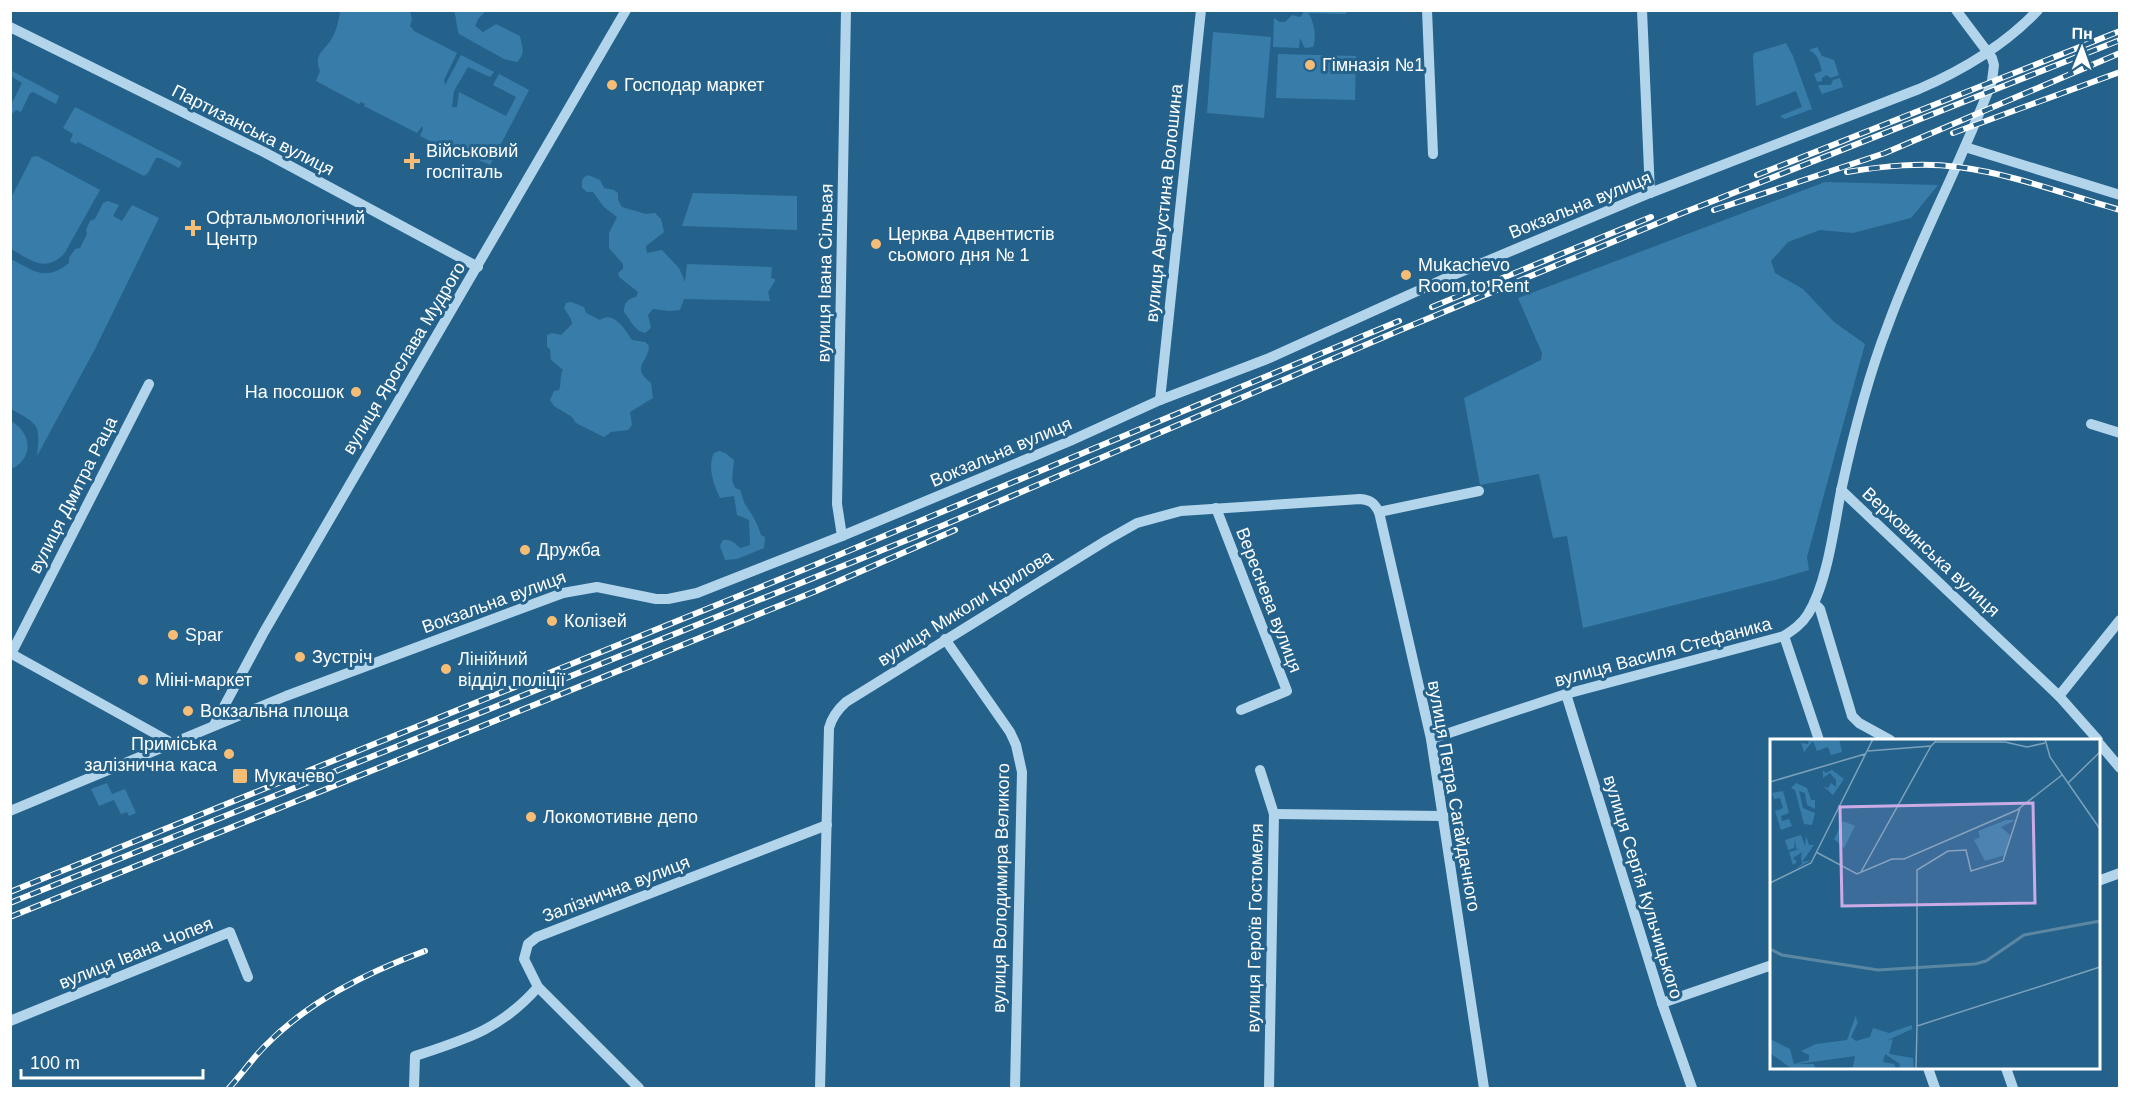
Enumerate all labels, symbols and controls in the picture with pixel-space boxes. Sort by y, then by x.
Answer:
north arrow [2052,18,2112,78]
text: Пн [2072,25,2093,42]
place label: Гімназія №1 [1322,55,1424,75]
marker: Гімназія №1 [1303,58,1317,72]
place label: Господар маркет [624,75,765,95]
marker: Господар маркет [605,78,619,92]
street label: Партизанська вулиця [169,80,337,180]
street label: вулиця Августина Волошина [1142,82,1187,323]
place label: Військовий госпіталь [426,141,518,182]
marker: Військовий госпіталь [403,152,421,170]
street label: Вокзальна вулиця [1506,167,1654,243]
street label: вулиця Івана Сільвая [813,183,837,363]
place label: Офтальмологічний Центр [206,208,365,249]
marker: Офтальмологічний Центр [184,219,202,237]
place label: Церква Адвентистів сьомого дня № 1 [888,224,1055,265]
marker: Церква Адвентистів сьомого дня № 1 [869,237,883,251]
place label: Mukachevo Room to Rent [1418,255,1529,296]
street label: вулиця Ярослава Мудрого [339,258,469,458]
marker: Mukachevo Room to Rent [1399,268,1413,282]
place label: На посошок [245,382,344,402]
marker: На посошок [349,385,363,399]
street label: вулиця Дмитра Раца [25,413,122,577]
street label: Вокзальна вулиця [927,413,1075,491]
street label: Верховинська вулиця [1858,483,2004,621]
street label: Вереснева вулиця [1232,525,1306,675]
place label: Дружба [537,540,601,560]
marker: Дружба [518,543,532,557]
street label: вулиця Миколи Крилова [874,545,1057,670]
street label: Вокзальна вулиця [419,567,569,637]
place label: Колізей [564,611,627,631]
street label: вулиця Василя Стефаника [1552,613,1775,691]
marker: Колізей [545,614,559,628]
place label: Spar [185,625,223,645]
marker: Spar [166,628,180,642]
place label: Зустріч [312,647,372,667]
place label: Лінійний відділ поліції [458,649,565,690]
marker: Зустріч [293,650,307,664]
marker: Лінійний відділ поліції [439,662,453,676]
place label: Міні-маркет [155,670,252,690]
marker: Міні-маркет [136,673,150,687]
street label: вулиця Петра Сагайдачного [1424,679,1484,913]
place label: Вокзальна площа [200,701,349,721]
marker: Вокзальна площа [181,704,195,718]
place label: Приміська залізнична каса [84,734,218,775]
inset map [1770,739,2100,1069]
marker: Приміська залізнична каса [222,747,236,761]
street label: вулиця Володимира Великого [989,763,1013,1013]
place label: Мукачево [254,766,335,786]
marker: Мукачево [231,767,249,785]
street label: вулиця Сергія Кульчицького [1599,773,1687,1001]
place label: Локомотивне депо [543,807,698,827]
marker: Локомотивне депо [524,810,538,824]
street label: вулиця Героїв Гостомеля [1243,823,1267,1033]
street label: Залізнична вулиця [539,852,693,926]
street label: вулиця Івана Чопея [56,913,216,993]
scale bar [21,1042,202,1080]
text: 100 m [30,1053,80,1073]

